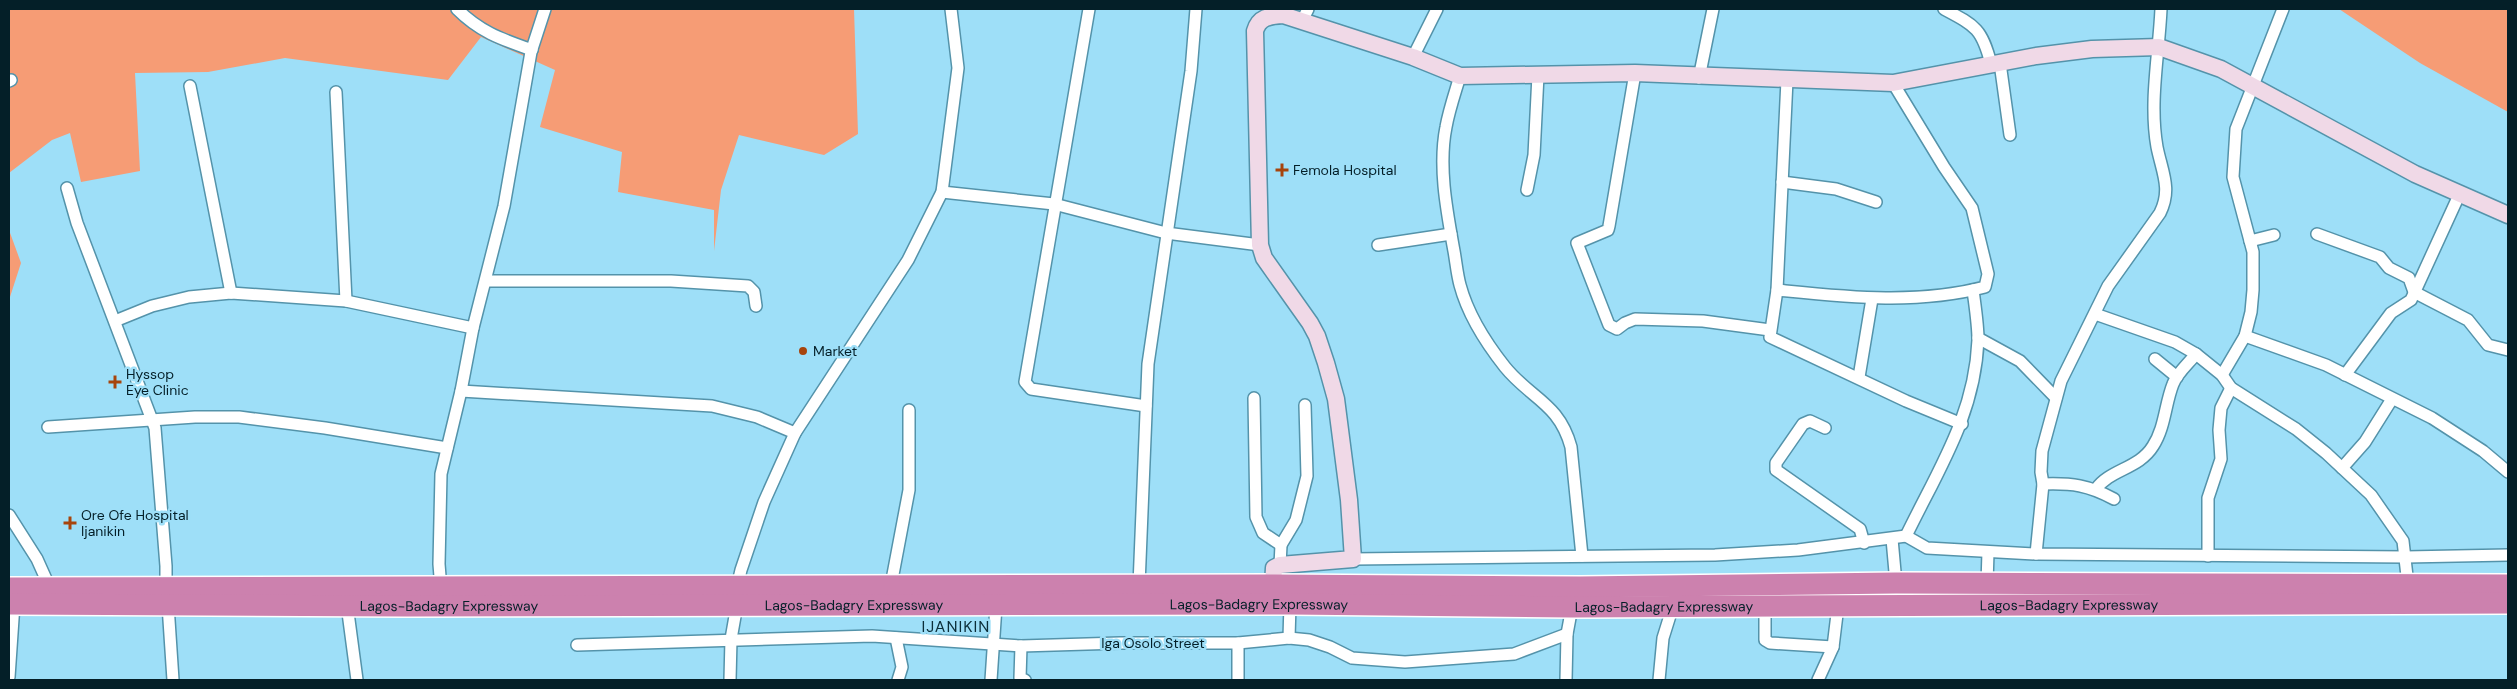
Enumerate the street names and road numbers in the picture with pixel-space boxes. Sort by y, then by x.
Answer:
street label: Lagos-Badagry Expressway [1170,595,1349,614]
street label: Lagos-Badagry Expressway [1980,595,2158,614]
street label: Lagos-Badagry Expressway [765,596,943,614]
street label: Lagos-Badagry Expressway [360,597,538,615]
street label: Lagos-Badagry Expressway [1575,597,1753,616]
street label: Iga Osolo Street [1101,634,1205,652]

